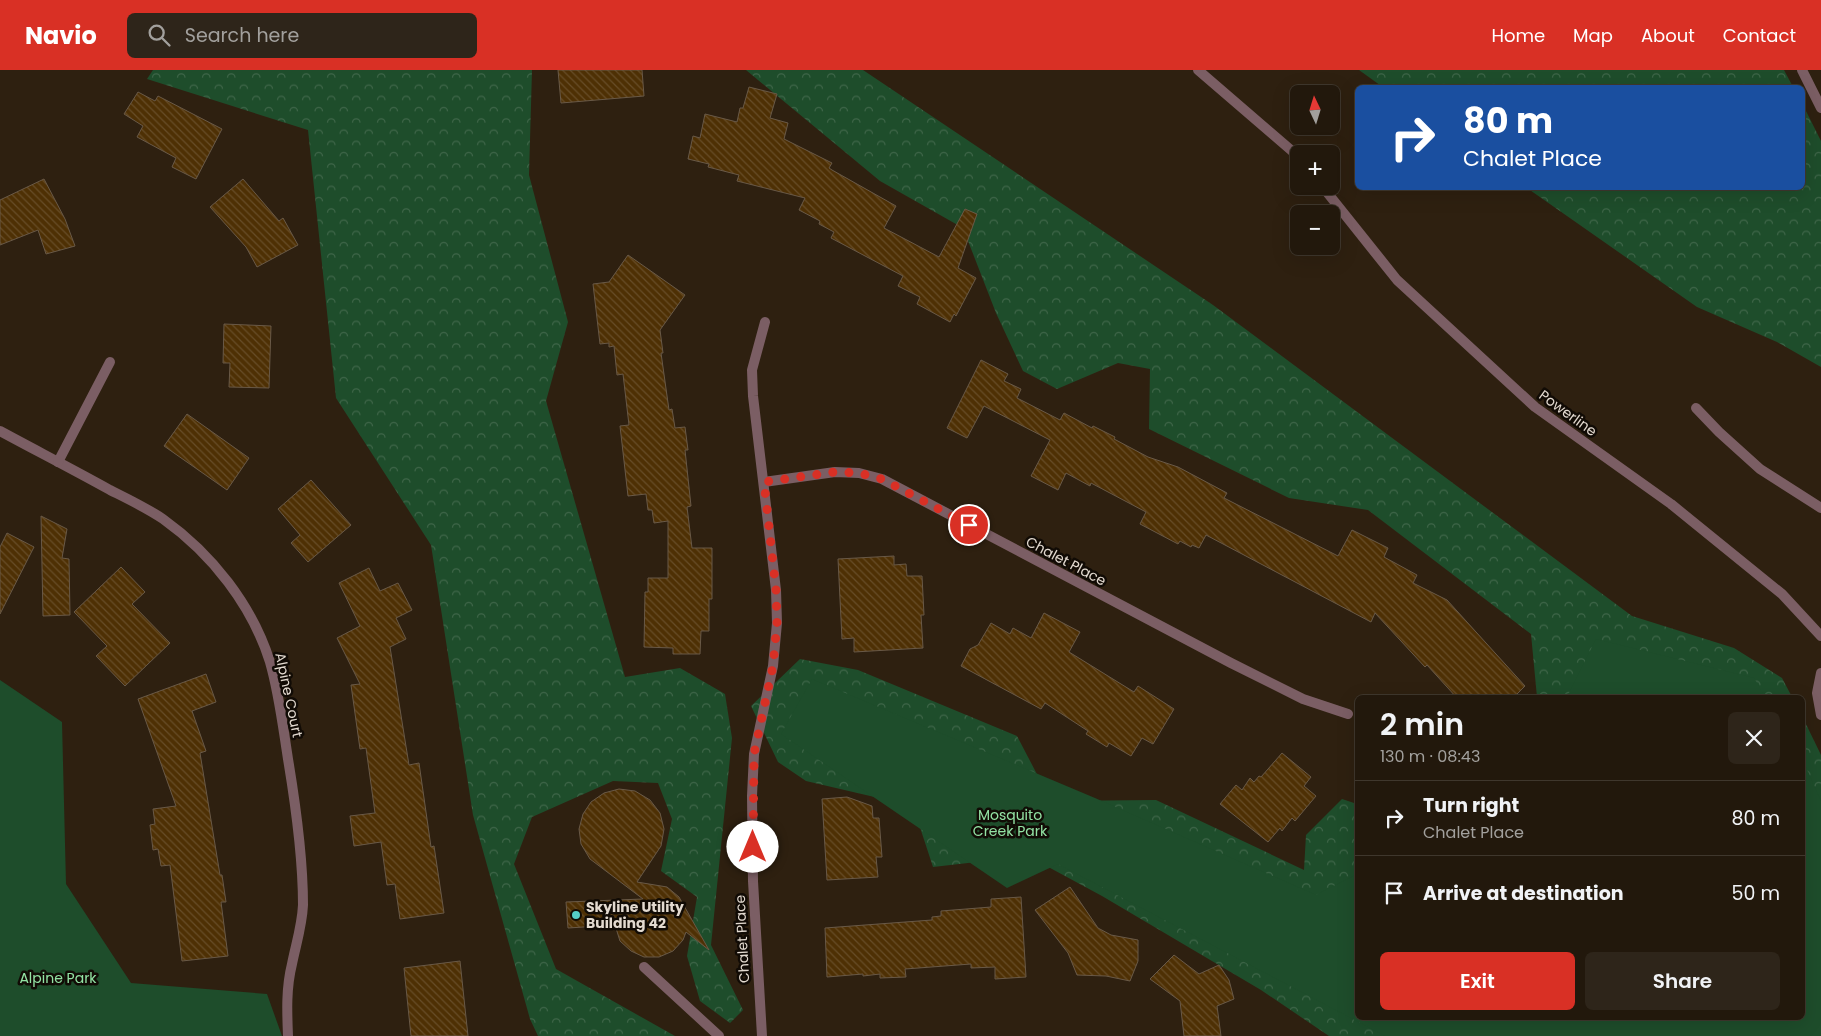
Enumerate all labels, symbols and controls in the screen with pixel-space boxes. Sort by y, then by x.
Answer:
search box [127,13,477,58]
text: Navio [25,19,97,52]
icon: search [145,21,173,49]
text: Search here [185,22,299,49]
text: Home [1491,23,1545,48]
text: Map [1573,23,1613,48]
text: About [1641,23,1695,48]
text: Contact [1723,23,1796,48]
north arrow [1290,85,1340,135]
map controls [1290,85,1340,255]
text: 80 m [1463,96,1553,145]
icon: right [1380,105,1445,170]
text: Chalet Place [1463,143,1602,174]
button: + [1290,145,1340,195]
button: − [1290,205,1340,255]
street label: Powerline [1535,385,1601,441]
pin [948,504,990,546]
icon: arrive [955,511,983,539]
street label: Chalet Place [1022,531,1110,591]
street label: Alpine Court [270,651,308,739]
text: 2 min [1380,703,1464,746]
button: close [1728,712,1780,764]
text: 130 m · 08:43 [1380,745,1480,768]
text: Turn right [1423,792,1519,819]
icon: right [1380,804,1408,832]
park label: Mosquito Creek Park [973,805,1048,841]
text: 80 m [1731,805,1780,832]
position arrow [726,820,778,872]
text: Chalet Place [1423,821,1524,844]
icon: arrive [1380,879,1408,907]
text: Arrive at destination [1423,880,1624,907]
text: 50 m [1731,880,1780,907]
street label: Chalet Place [730,894,754,984]
place label: Skyline Utility Building 42 [586,897,684,933]
marker: Skyline Utility Building 42 [570,909,582,921]
button: Exit [1380,952,1575,1010]
button: Share [1585,952,1780,1010]
park label: Alpine Park [19,968,97,988]

